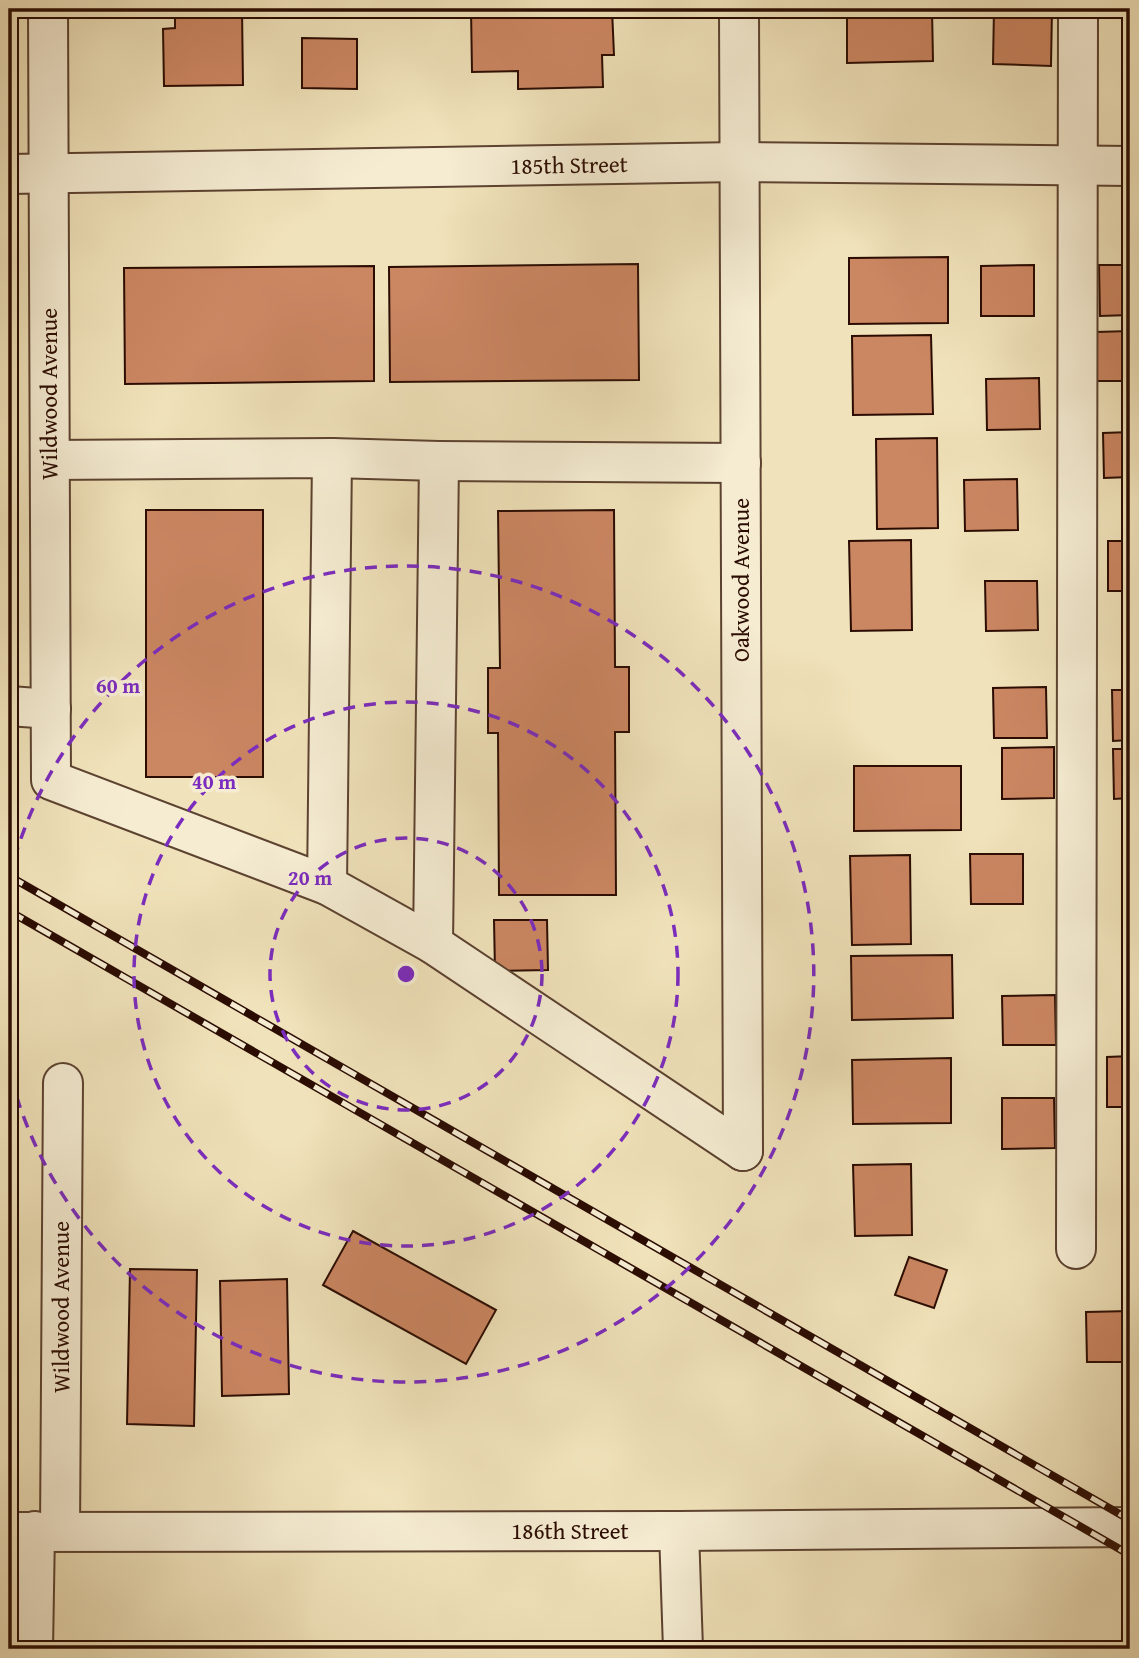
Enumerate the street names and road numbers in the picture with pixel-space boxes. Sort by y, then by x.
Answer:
street label: 185th Street [510,147,628,182]
street label: Wildwood Avenue [32,308,65,480]
street label: Oakwood Avenue [724,498,757,662]
street label: Wildwood Avenue [44,1221,77,1393]
street label: 186th Street [511,1514,629,1547]

